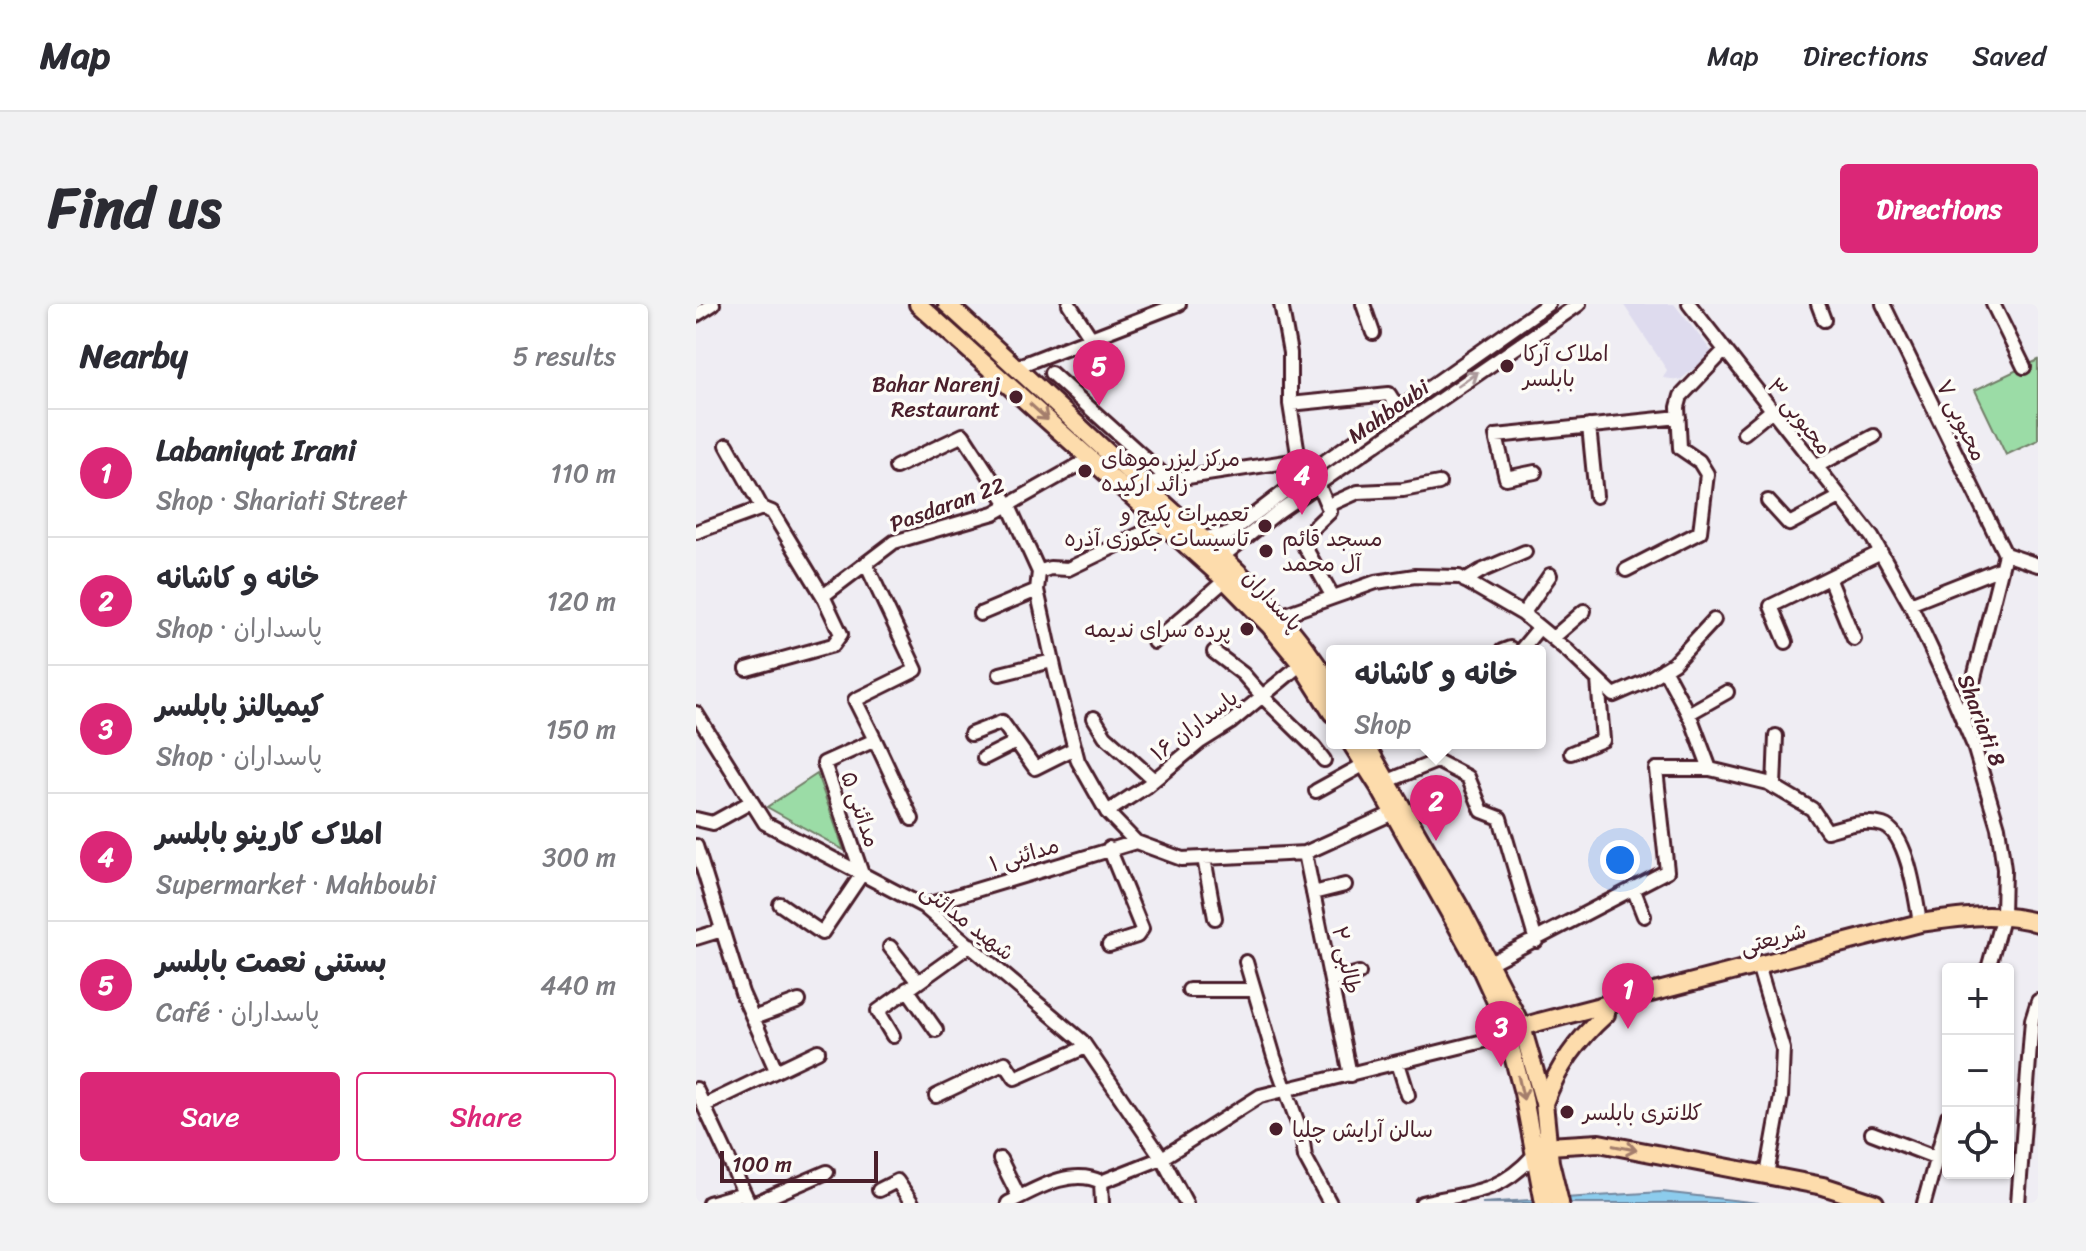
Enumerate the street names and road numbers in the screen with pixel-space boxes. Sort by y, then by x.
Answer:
street label: Mahboubi [1339,368,1438,454]
street label: محبوبی ۳ [1757,369,1843,464]
street label: محبوبی ۷ [1925,372,1998,468]
street label: Pasdaran 22 [884,465,1011,543]
street label: پاسداران [1233,560,1313,641]
street label: Shariati 8 [1946,668,2017,772]
street label: پاسداران ۱۶ [1142,679,1247,772]
street label: مدائنی ۵ [829,766,892,853]
street label: مدائنی ۱ [984,825,1064,884]
street label: شهید مدائنی [912,872,1023,971]
street label: شریعتی [1735,911,1811,966]
street label: طالبی ۲ [1320,922,1373,998]

